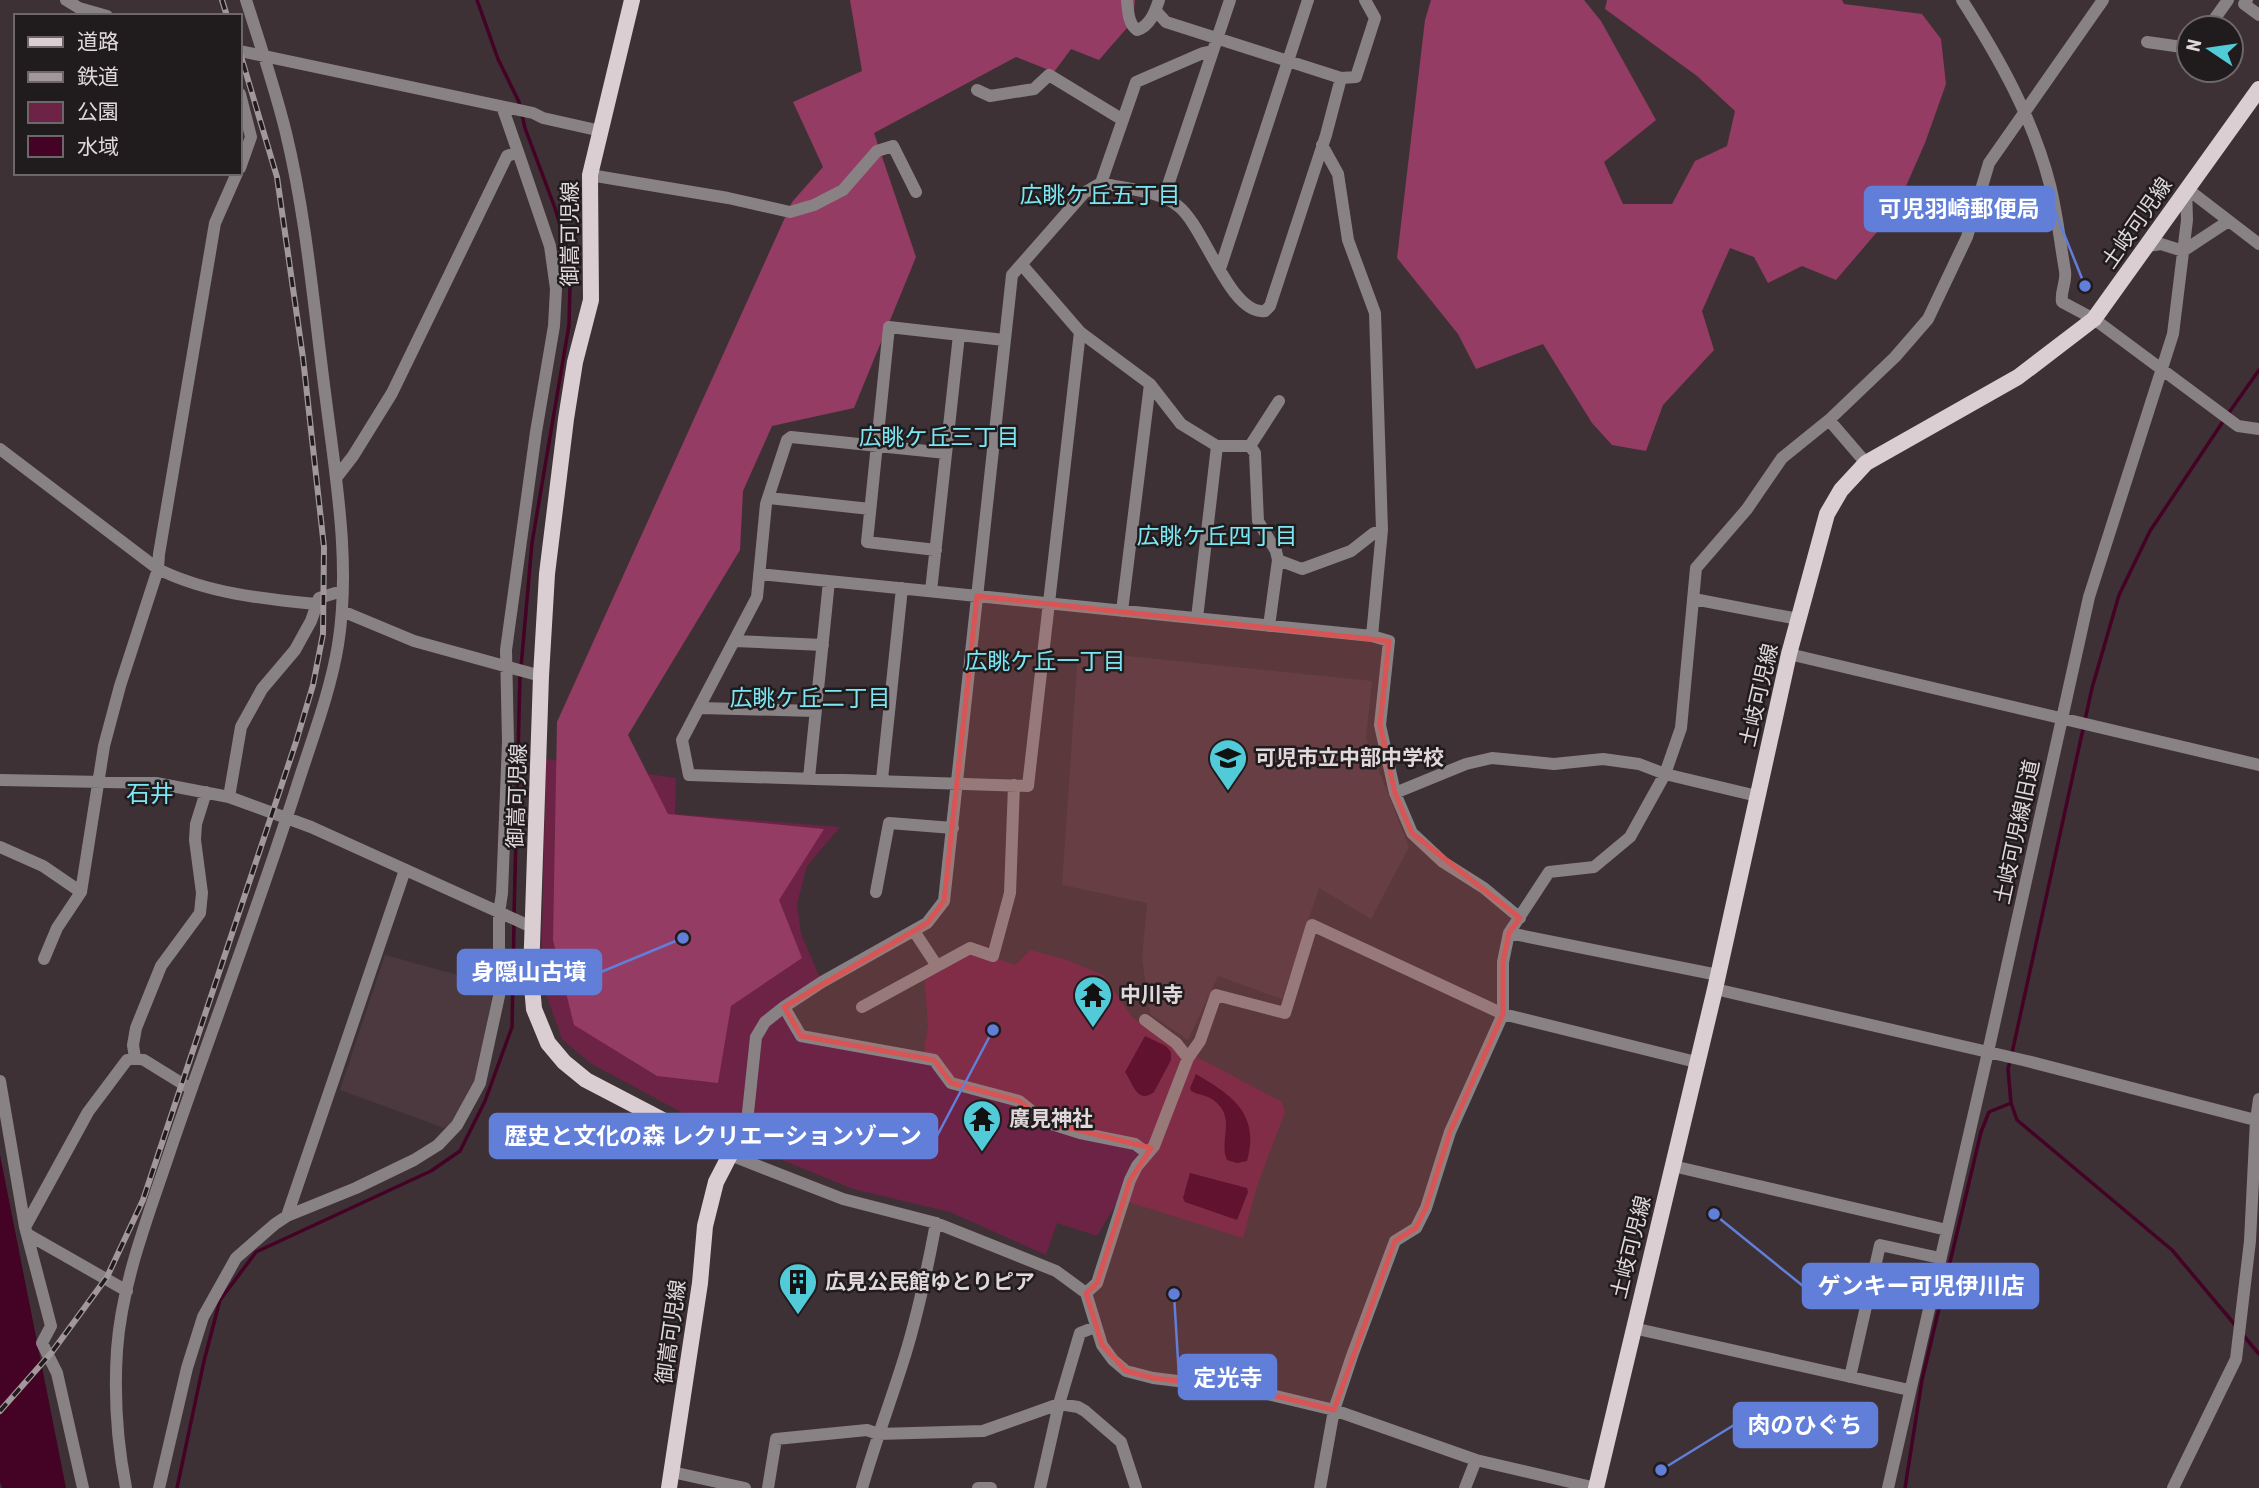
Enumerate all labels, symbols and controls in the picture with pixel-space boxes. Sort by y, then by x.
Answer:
legend [14,14,242,175]
north arrow [2175,14,2245,84]
text: 道路 [77,30,119,54]
text: N [2181,37,2206,54]
text: 鉄道 [77,65,119,89]
text: 公園 [77,100,119,124]
text: 水域 [77,135,119,159]
street label: 土岐可児線 [2097,173,2177,273]
street label: 御嵩可児線 [558,182,582,287]
district label: 広眺ケ丘五丁目 [1020,182,1181,209]
callout: 可児羽崎郵便局 [1865,187,2054,231]
text: 可児羽崎郵便局 [1879,196,2040,223]
district label: 広眺ケ丘三丁目 [859,424,1020,451]
district label: 広眺ケ丘四丁目 [1137,523,1298,550]
street label: 土岐可児線 [1735,641,1783,749]
district label: 広眺ケ丘一丁目 [965,648,1126,675]
district label: 広眺ケ丘二丁目 [730,685,891,712]
school or university icon: 可児市立中部中学校 [1207,737,1249,792]
street label: 御嵩可児線 [503,743,531,849]
place label: 可児市立中部中学校 [1255,746,1444,770]
street label: 土岐可児線旧道 [1990,758,2044,906]
district label: 石井 [126,780,174,808]
callout: 身隠山古墳 [458,950,601,994]
text: 身隠山古墳 [472,959,587,986]
temple icon: 中川寺 [1072,974,1114,1029]
place label: 中川寺 [1120,983,1183,1007]
temple icon: 廣見神社 [961,1098,1003,1153]
place label: 廣見神社 [1009,1107,1093,1131]
callout: 歴史と文化の森 レクリエーションゾーン [490,1114,937,1158]
text: 歴史と文化の森 レクリエーションゾーン [504,1123,922,1150]
street label: 土岐可児線 [1607,1193,1655,1301]
building icon: 広見公民館ゆとりピア [777,1261,819,1316]
callout: ゲンキー可児伊川店 [1803,1264,2038,1308]
place label: 広見公民館ゆとりピア [825,1270,1035,1294]
text: ゲンキー可児伊川店 [1818,1273,2025,1300]
street label: 御嵩可児線 [652,1278,690,1386]
callout: 定光寺 [1179,1355,1276,1399]
text: 定光寺 [1194,1365,1263,1392]
callout: 肉のひぐち [1734,1403,1877,1447]
text: 肉のひぐち [1748,1412,1863,1439]

